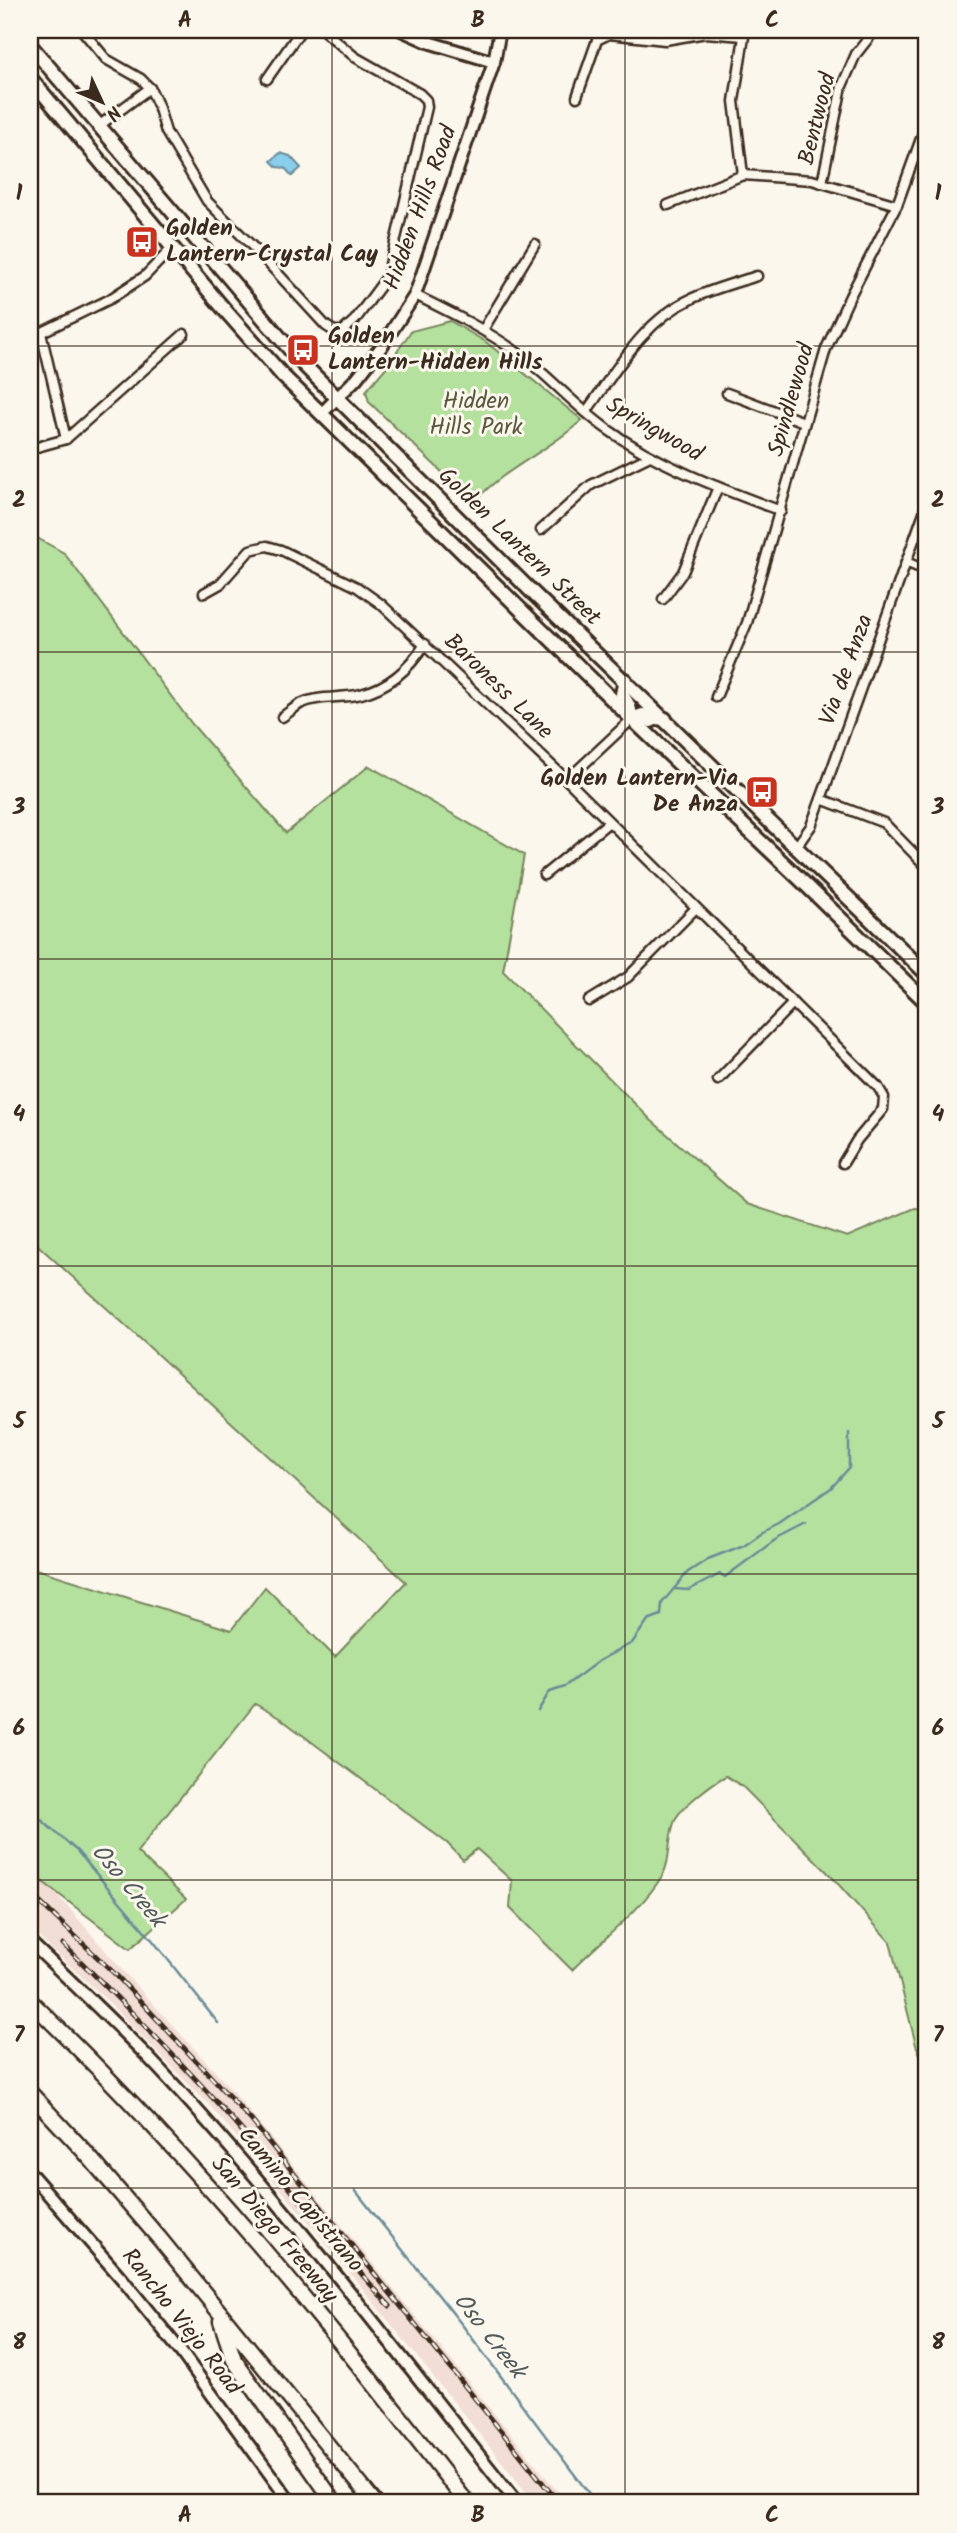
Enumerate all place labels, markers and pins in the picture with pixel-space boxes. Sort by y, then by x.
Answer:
place label: Golden Lantern-Crystal Cay [166,211,378,273]
bus stop icon: Golden Lantern-Crystal Cay [123,223,161,261]
place label: Golden Lantern-Hidden Hills [328,319,543,381]
bus stop icon: Golden Lantern-Hidden Hills [284,331,322,369]
place label: Golden Lantern-Via De Anza [541,761,738,823]
bus stop icon: Golden Lantern-Via De Anza [743,773,781,811]

